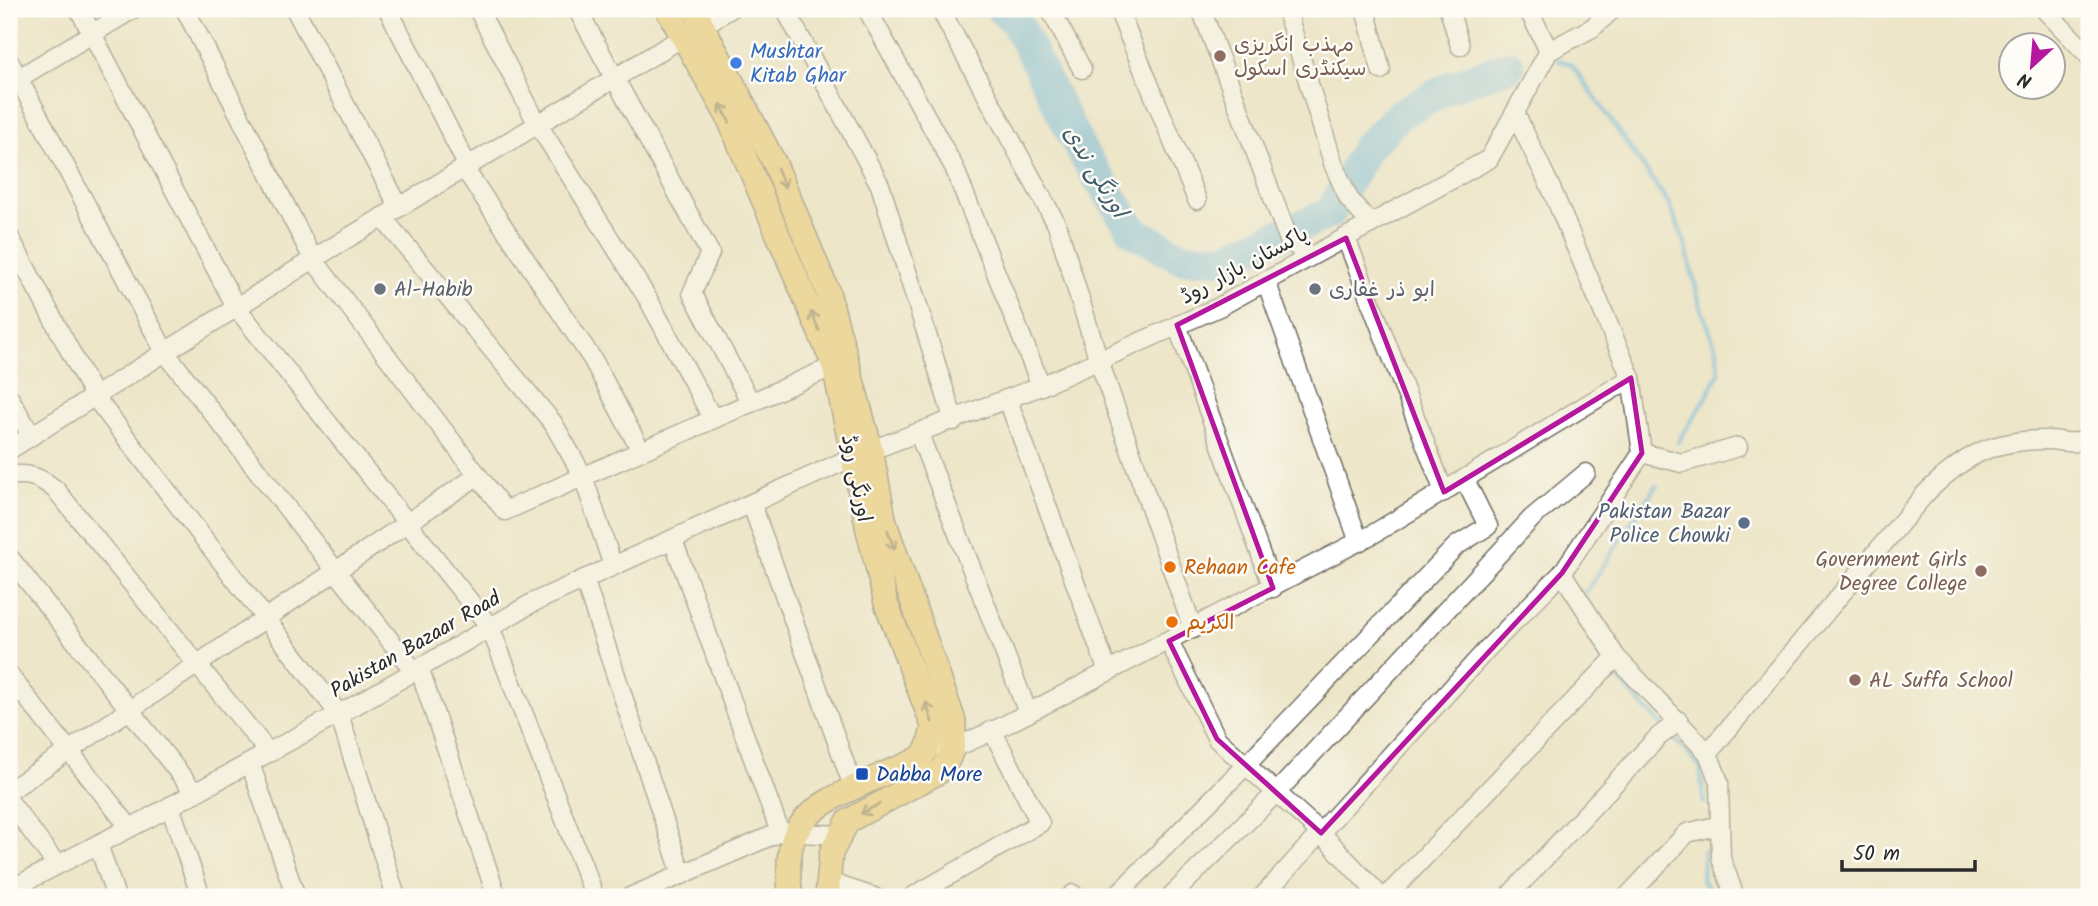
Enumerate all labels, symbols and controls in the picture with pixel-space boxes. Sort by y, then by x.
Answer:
place label: مہذب انگریزی سیکنڈری اسکول [1234,29,1366,86]
north arrow [1996,32,2066,102]
place label: Mushtar Kitab Ghar [750,36,847,93]
marker: مہذب انگریزی سیکنڈری اسکول [1212,48,1228,64]
marker: Mushtar Kitab Ghar [728,55,744,71]
text: N [2013,63,2037,96]
one-way arrow [717,103,731,123]
water label: اورنگی ندی [1053,119,1138,228]
one-way arrow [776,167,789,189]
street label: پاکستان بازار روڈ [1175,219,1315,314]
place label: Al-Habib [394,274,473,307]
place label: ابو ذر غفاری [1329,274,1435,307]
marker: Al-Habib [372,281,388,297]
marker: ابو ذر غفاری [1307,281,1323,297]
one-way arrow [807,311,820,333]
street label: اورنگی روڈ [831,432,880,525]
place label: Pakistan Bazar Police Chowki [1598,496,1731,553]
marker: Pakistan Bazar Police Chowki [1736,515,1752,531]
one-way arrow [886,529,898,551]
place label: Government Girls Degree College [1815,544,1968,601]
place label: Rehaan Cafe [1184,552,1297,585]
marker: Rehaan Cafe [1162,559,1178,575]
marker: Government Girls Degree College [1973,563,1989,579]
street label: Pakistan Bazaar Road [324,583,508,708]
place label: الکریم [1186,607,1235,640]
marker: الکریم [1164,614,1180,630]
place label: AL Suffa School [1869,665,2013,698]
marker: AL Suffa School [1847,672,1863,688]
one-way arrow [921,701,934,723]
place label: Dabba More [876,759,983,792]
marker: Dabba More [854,766,870,782]
one-way arrow [860,803,881,816]
scale bar [1842,829,1976,873]
text: 50 m [1853,838,1900,871]

